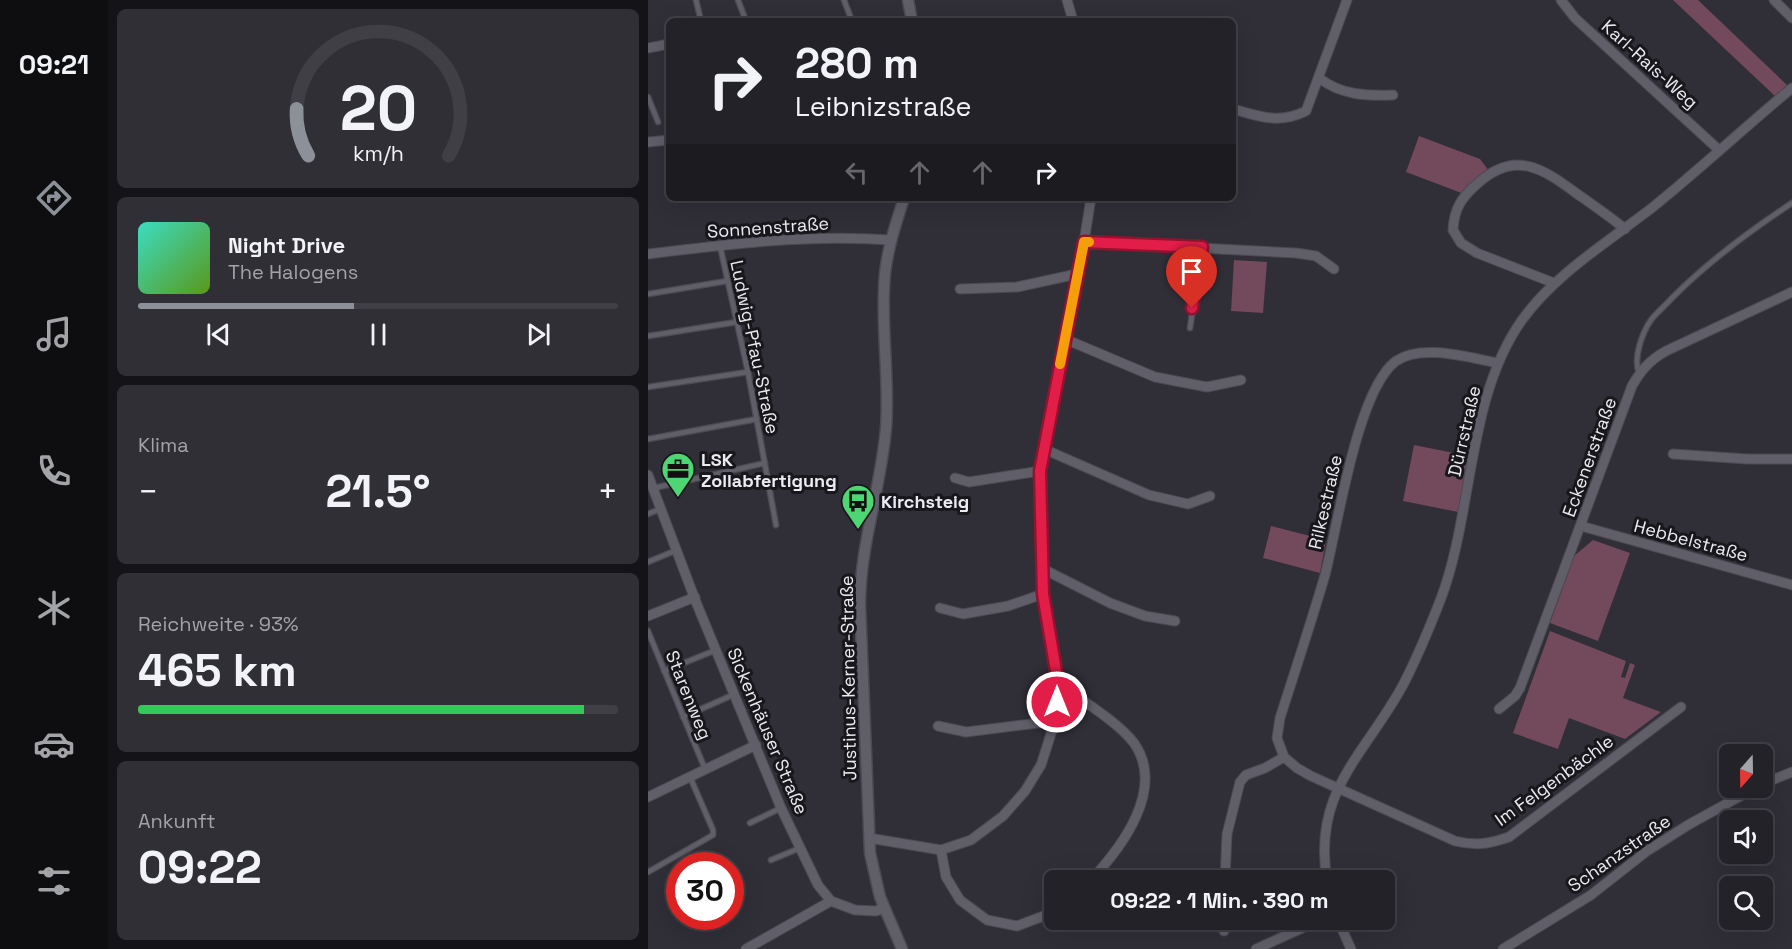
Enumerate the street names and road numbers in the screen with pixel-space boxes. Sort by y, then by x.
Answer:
street label: Karl-Rais-Weg [1597,15,1703,113]
street label: Sonnenstraße [706,211,830,243]
street label: Ludwig-Pfau-Straße [725,258,785,436]
street label: Dürrstraße [1442,383,1486,479]
street label: Eckenerstraße [1557,394,1621,520]
street label: Rilkestraße [1303,452,1347,552]
street label: Hebbelstraße [1631,514,1751,566]
street label: Justinus-Kerner-Straße [835,575,861,781]
street label: Sickenhäuser Straße [722,644,814,818]
street label: Starenweg [661,647,717,743]
street label: Im Felgenbächle [1490,729,1618,831]
street label: Schanzstraße [1563,809,1675,897]

